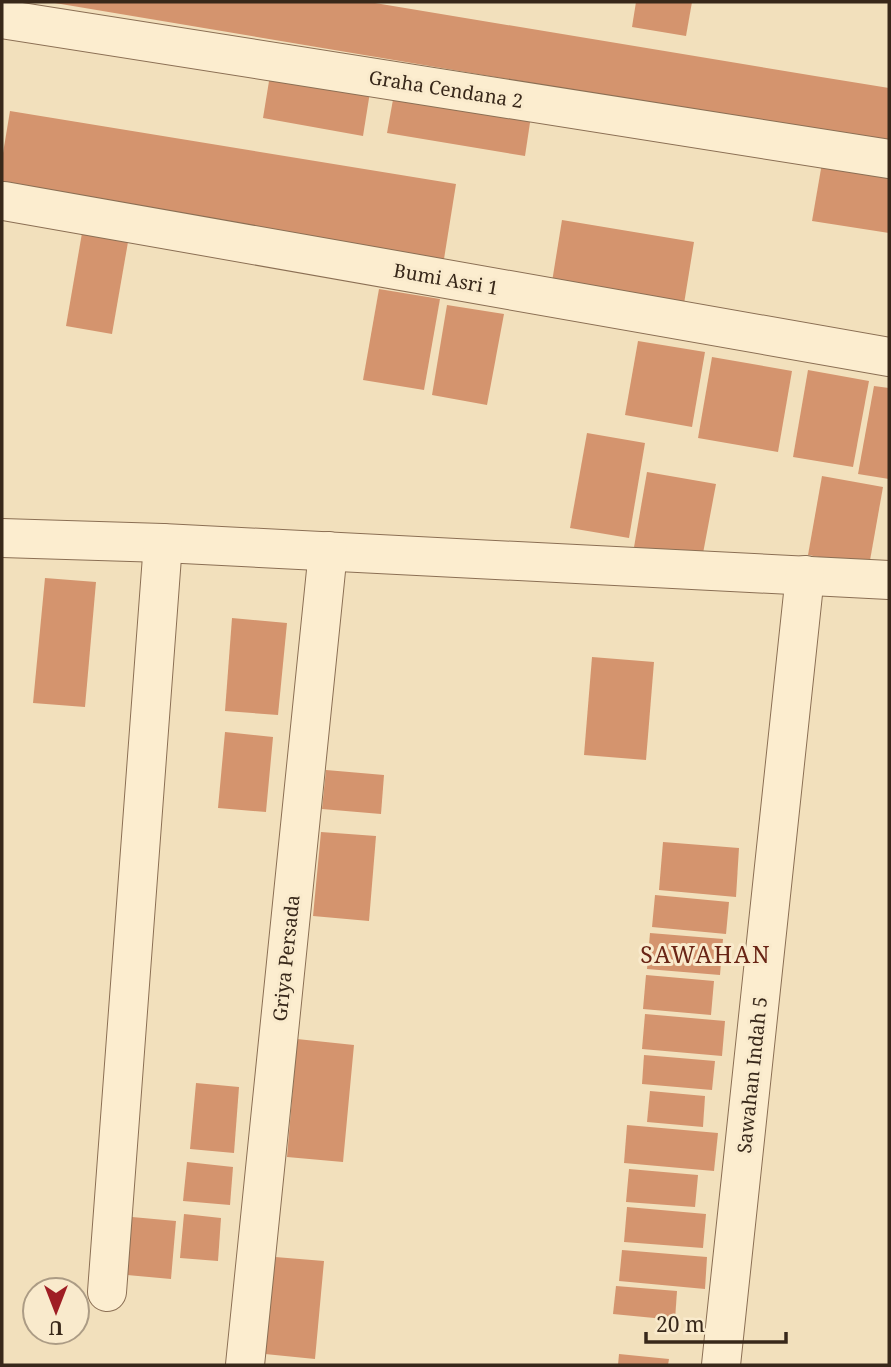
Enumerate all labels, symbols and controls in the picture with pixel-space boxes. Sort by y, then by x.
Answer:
street label: Graha Cendana 2 [367,64,525,114]
street label: Bumi Asri 1 [392,257,500,301]
street label: Griya Persada [266,893,306,1023]
district label: SAWAHAN [640,938,772,970]
street label: Sawahan Indah 5 [731,995,773,1155]
north arrow [21,1276,91,1346]
scale bar [646,1300,786,1344]
text: 20 m [656,1310,705,1338]
text: U [49,1315,63,1341]

